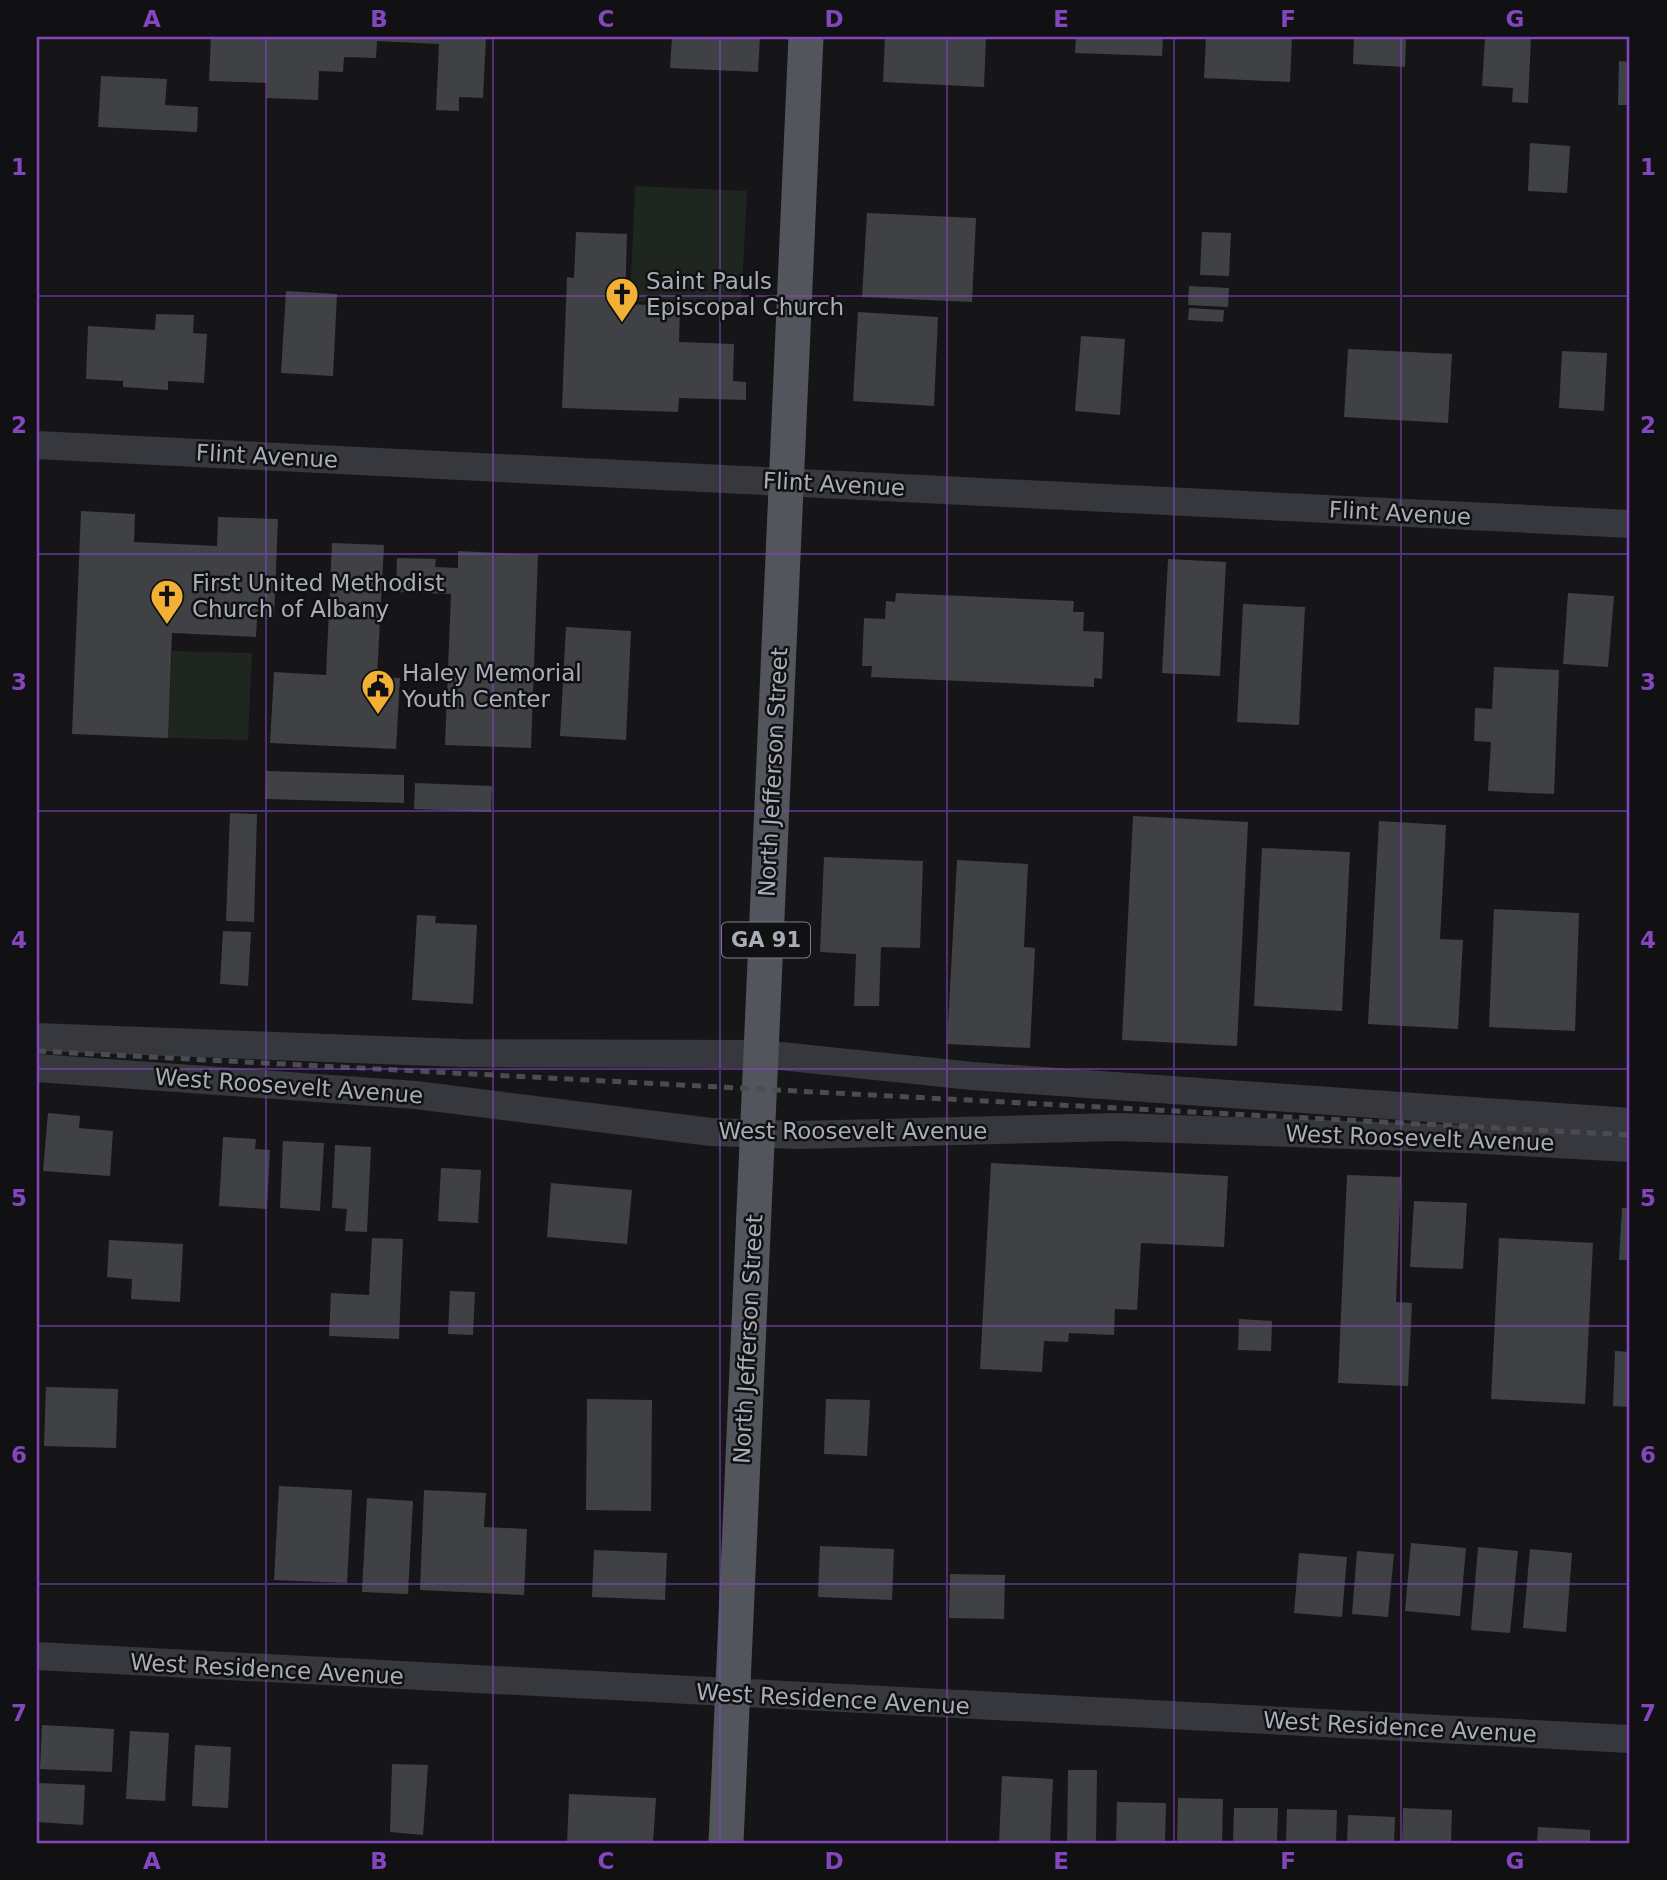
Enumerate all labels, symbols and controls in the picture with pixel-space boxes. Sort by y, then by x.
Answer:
text: A [143,6,161,32]
text: B [370,6,388,32]
text: C [598,6,614,32]
text: D [824,6,844,32]
text: E [1053,6,1069,32]
text: F [1280,6,1296,32]
text: G [1506,6,1524,32]
text: 1 [11,154,27,180]
text: 1 [1640,154,1656,180]
place label: Saint Pauls Episcopal Church [646,268,844,320]
church icon: Saint Pauls Episcopal Church [603,275,641,324]
text: 2 [11,412,27,438]
text: 2 [1640,412,1656,438]
street label: Flint Avenue [195,439,339,473]
street label: Flint Avenue [762,467,906,501]
street label: Flint Avenue [1328,496,1472,530]
place label: First United Methodist Church of Albany [192,570,444,622]
church icon: First United Methodist Church of Albany [148,577,186,626]
street label: North Jefferson Street [753,647,793,897]
place label: Haley Memorial Youth Center [401,660,582,712]
public building icon: Haley Memorial Youth Center [359,667,397,716]
text: 3 [11,669,27,695]
text: 3 [1640,669,1656,695]
road number: GA 91 [722,922,810,958]
text: 4 [11,927,27,953]
text: 4 [1640,927,1656,953]
street label: West Roosevelt Avenue [154,1064,424,1108]
street label: West Roosevelt Avenue [718,1118,988,1144]
street label: West Roosevelt Avenue [1285,1120,1555,1156]
text: 5 [11,1185,27,1211]
text: 5 [1640,1185,1656,1211]
street label: North Jefferson Street [728,1214,768,1464]
text: 6 [11,1442,27,1468]
text: 6 [1640,1442,1656,1468]
street label: West Residence Avenue [129,1649,405,1689]
street label: West Residence Avenue [695,1679,971,1719]
text: 7 [11,1700,27,1726]
text: 7 [1640,1700,1656,1726]
street label: West Residence Avenue [1262,1707,1538,1747]
text: A [143,1848,161,1874]
text: B [370,1848,388,1874]
text: C [598,1848,614,1874]
text: D [824,1848,844,1874]
text: E [1053,1848,1069,1874]
text: F [1280,1848,1296,1874]
text: G [1506,1848,1524,1874]

